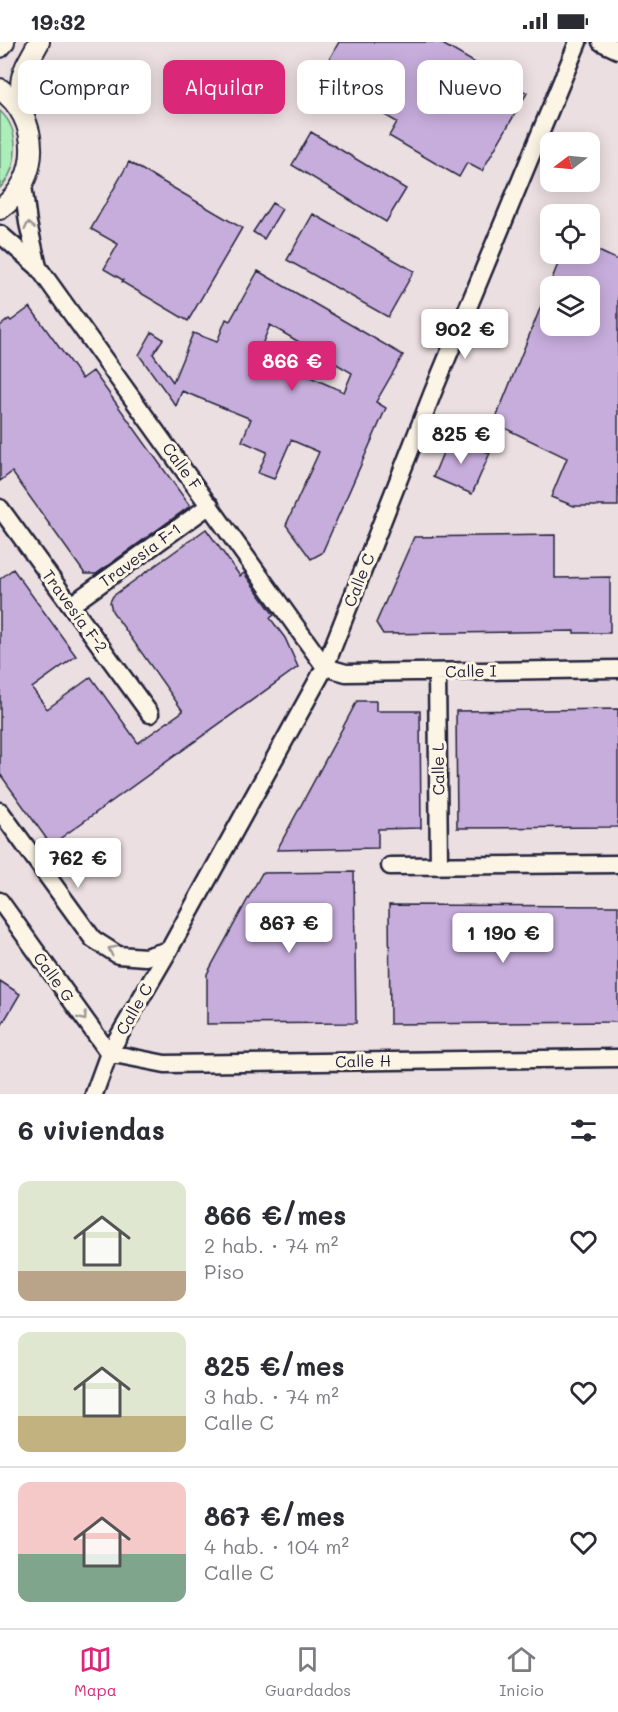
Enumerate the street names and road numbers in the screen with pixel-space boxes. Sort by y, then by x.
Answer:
street label: Calle F [158,438,207,494]
street label: Travesía F-1 [95,518,185,591]
street label: Calle C [338,550,379,610]
street label: Travesía F-2 [38,565,113,656]
street label: Calle I [445,660,497,681]
street label: Calle L [427,742,448,796]
street label: Calle G [29,948,80,1006]
street label: Calle C [111,979,157,1038]
street label: Calle H [335,1050,391,1071]

